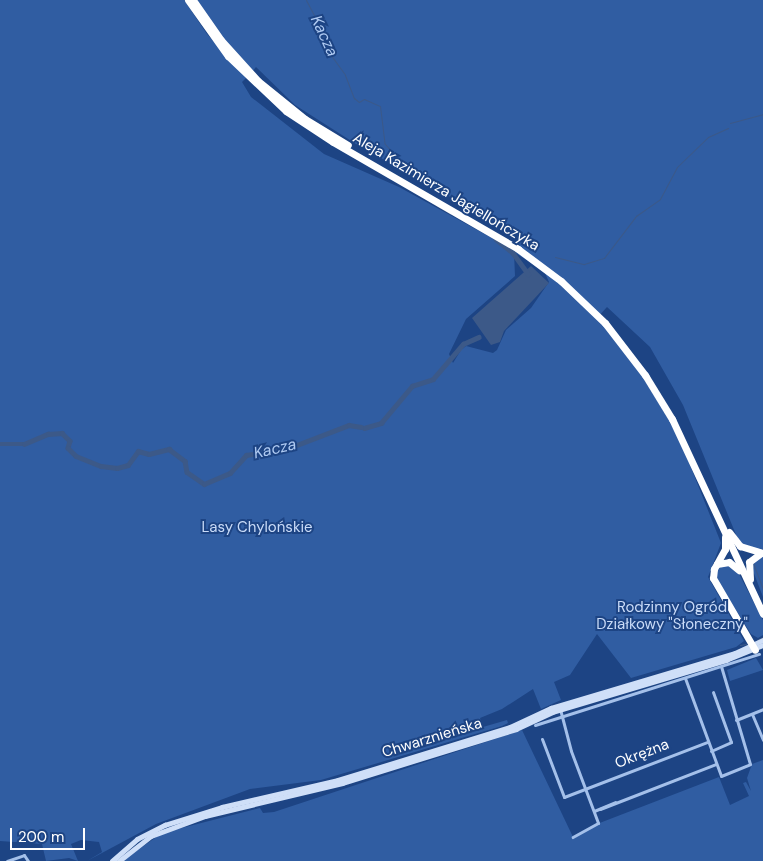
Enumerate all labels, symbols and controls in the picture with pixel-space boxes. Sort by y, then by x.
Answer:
water label: Kacza [306,12,342,60]
street label: Aleja Kazimierza Jagiellończyka [349,129,543,255]
water label: Kacza [252,435,298,463]
park label: Lasy Chylońskie [201,519,313,537]
park label: Rodzinny Ogród Działkowy "Słoneczny" [596,598,748,633]
street label: Chwarznieńska [380,714,484,762]
street label: Okrężna [612,735,672,773]
scale bar [12,818,88,850]
text: 200 m [18,827,64,847]

